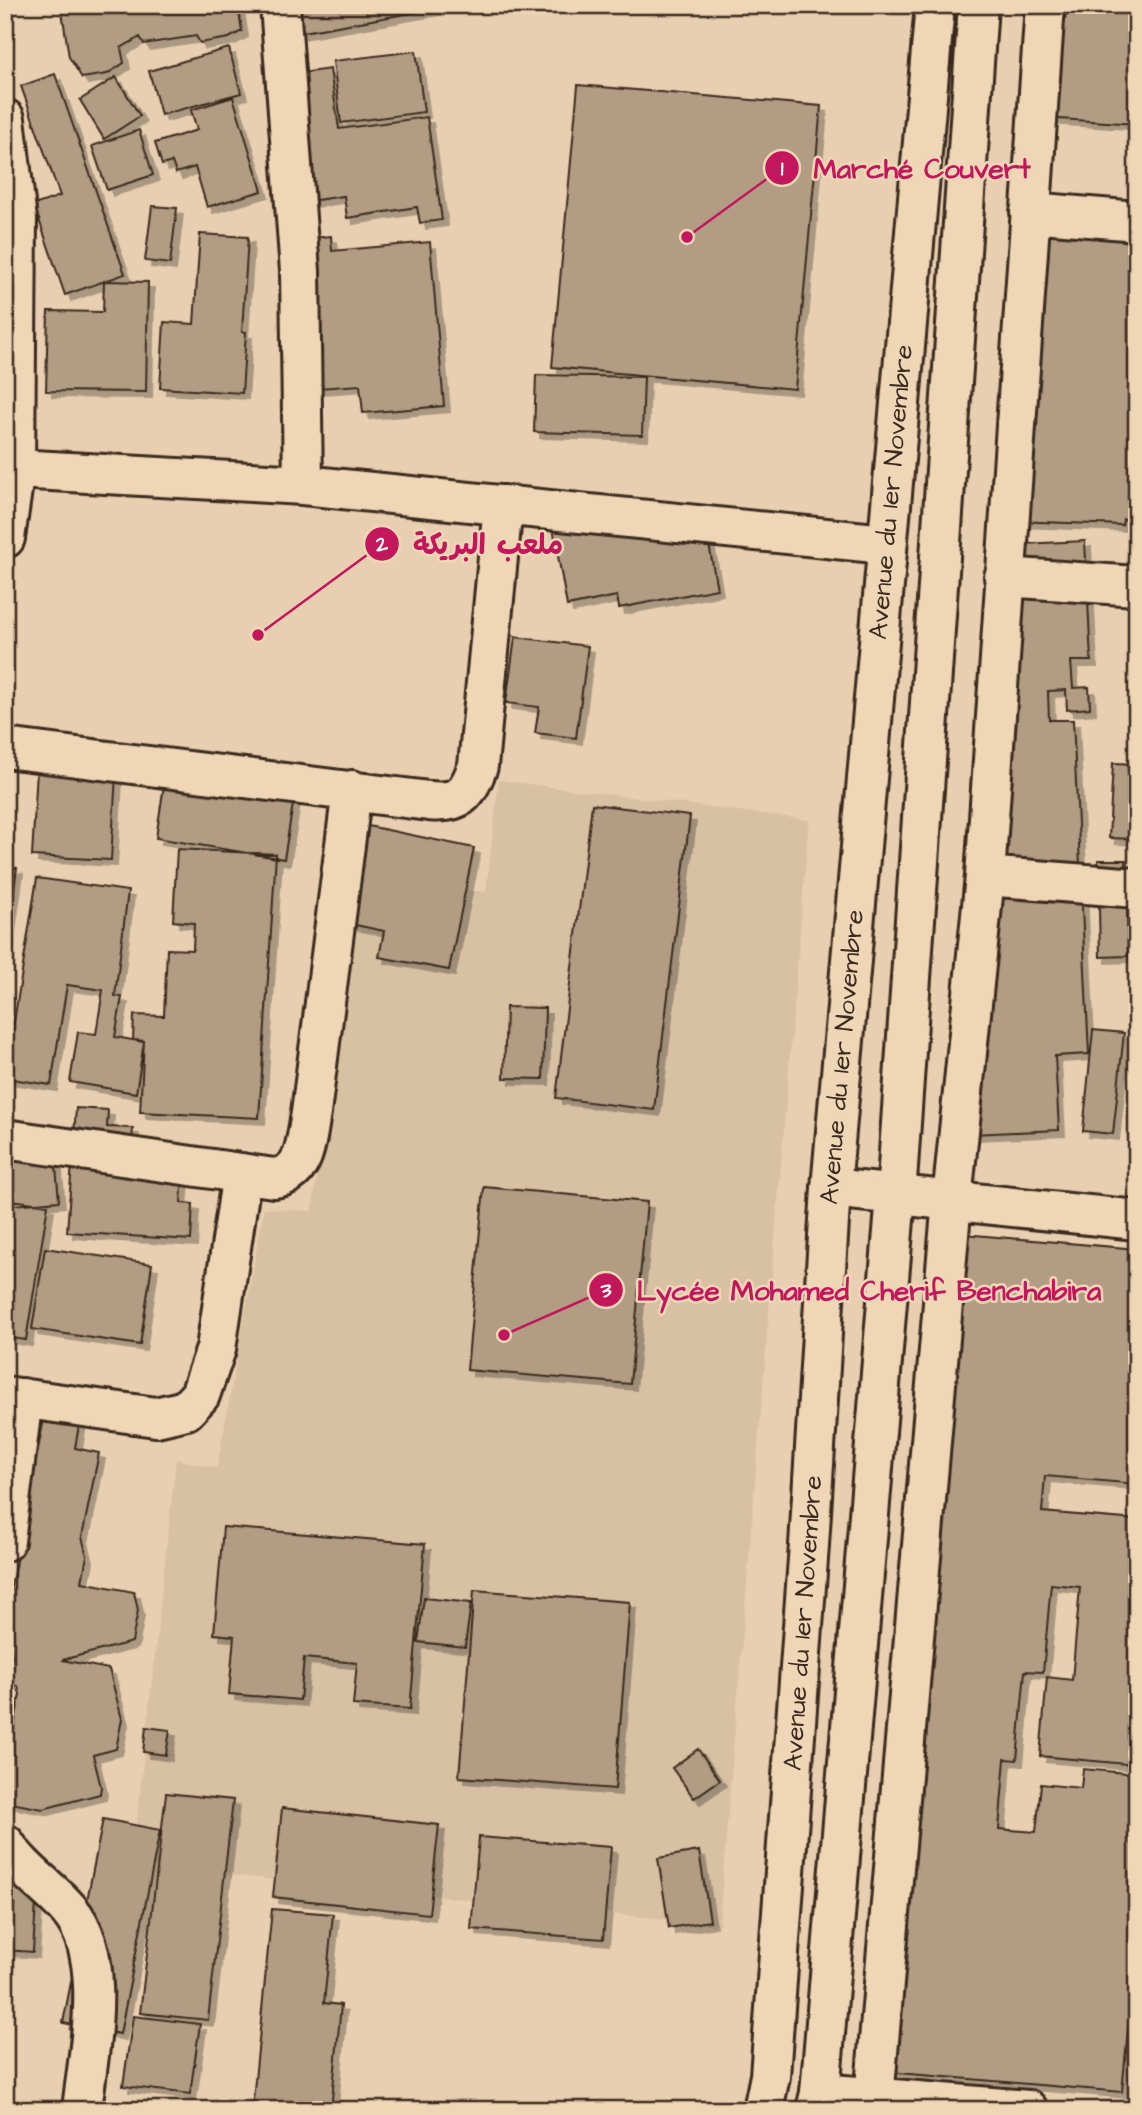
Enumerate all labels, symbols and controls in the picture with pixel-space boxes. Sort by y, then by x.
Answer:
callout: Marché Couvert [764,143,1044,192]
text: Marché Couvert [813,150,1031,189]
text: 1 [781,154,784,183]
street label: Avenue du 1er Novembre [860,343,922,641]
callout: ملعب البريكة [364,520,577,569]
text: ملعب البريكة [413,526,563,565]
text: 2 [375,530,389,559]
street label: Avenue du 1er Novembre [811,908,873,1206]
callout: Lycée Mohamed Cherif Benchabira [588,1265,1116,1314]
text: Lycée Mohamed Cherif Benchabira [637,1272,1102,1314]
text: 3 [600,1276,612,1305]
street label: Avenue du 1er Novembre [775,1474,831,1772]

